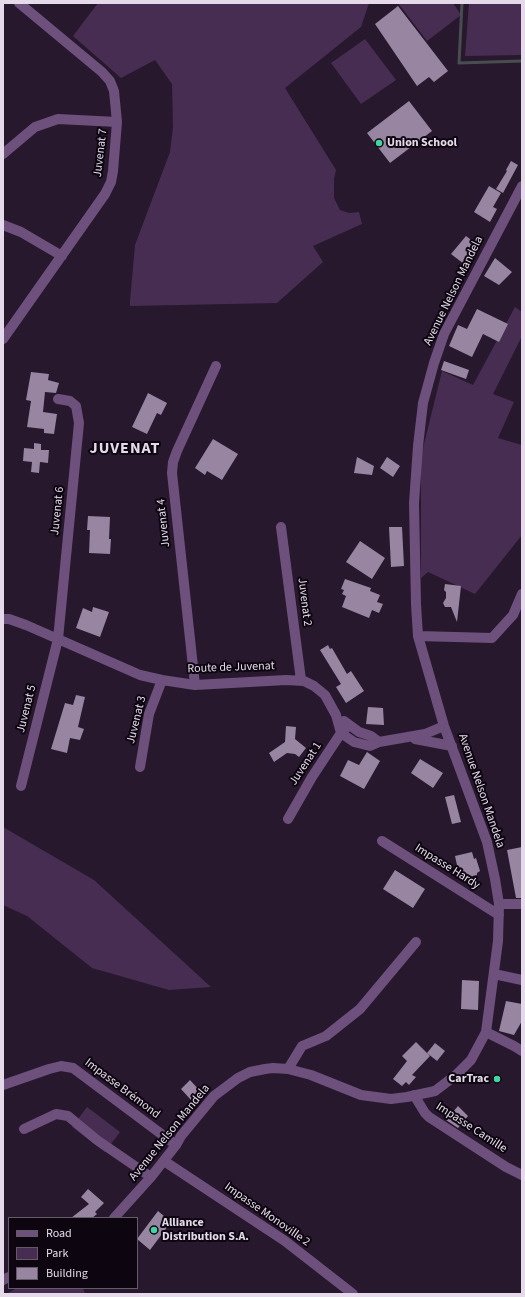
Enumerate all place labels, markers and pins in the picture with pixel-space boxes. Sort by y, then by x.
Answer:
place label: Union School [387,136,457,150]
marker: Union School [374,138,384,148]
place label: CarTrac [448,1072,489,1086]
marker: CarTrac [492,1074,502,1084]
place label: Alliance Distribution S.A. [162,1216,249,1244]
marker: Alliance Distribution S.A. [149,1225,159,1235]

